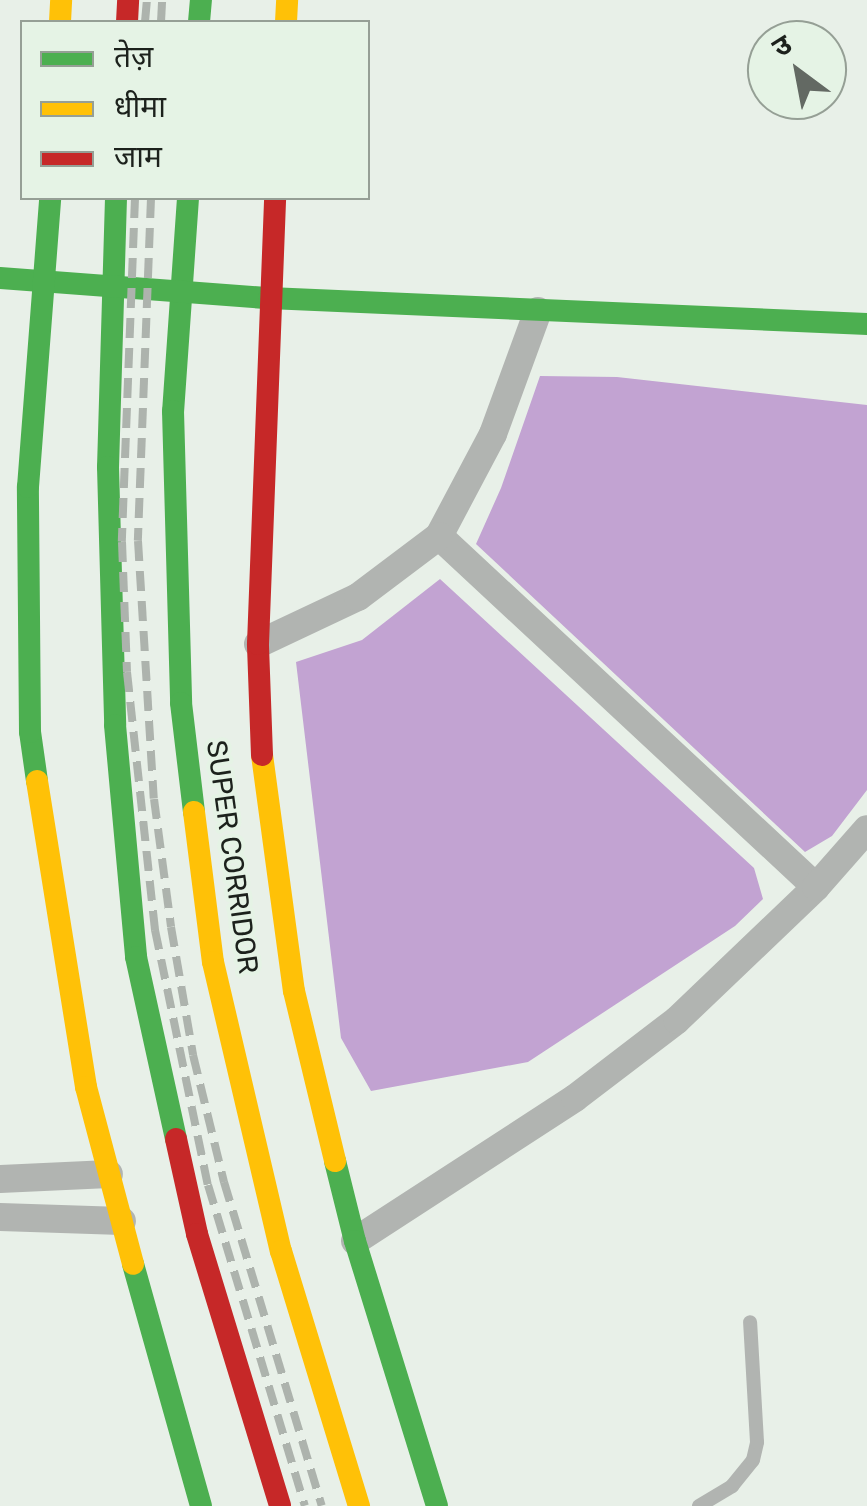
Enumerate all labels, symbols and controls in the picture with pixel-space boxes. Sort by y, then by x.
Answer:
legend [20,20,370,200]
north arrow [747,20,847,120]
text: उ [766,27,798,64]
text: तेज़ [114,39,153,75]
text: धीमा [114,89,166,125]
text: जाम [114,139,162,175]
street label: SUPER CORRIDOR [199,738,265,976]

